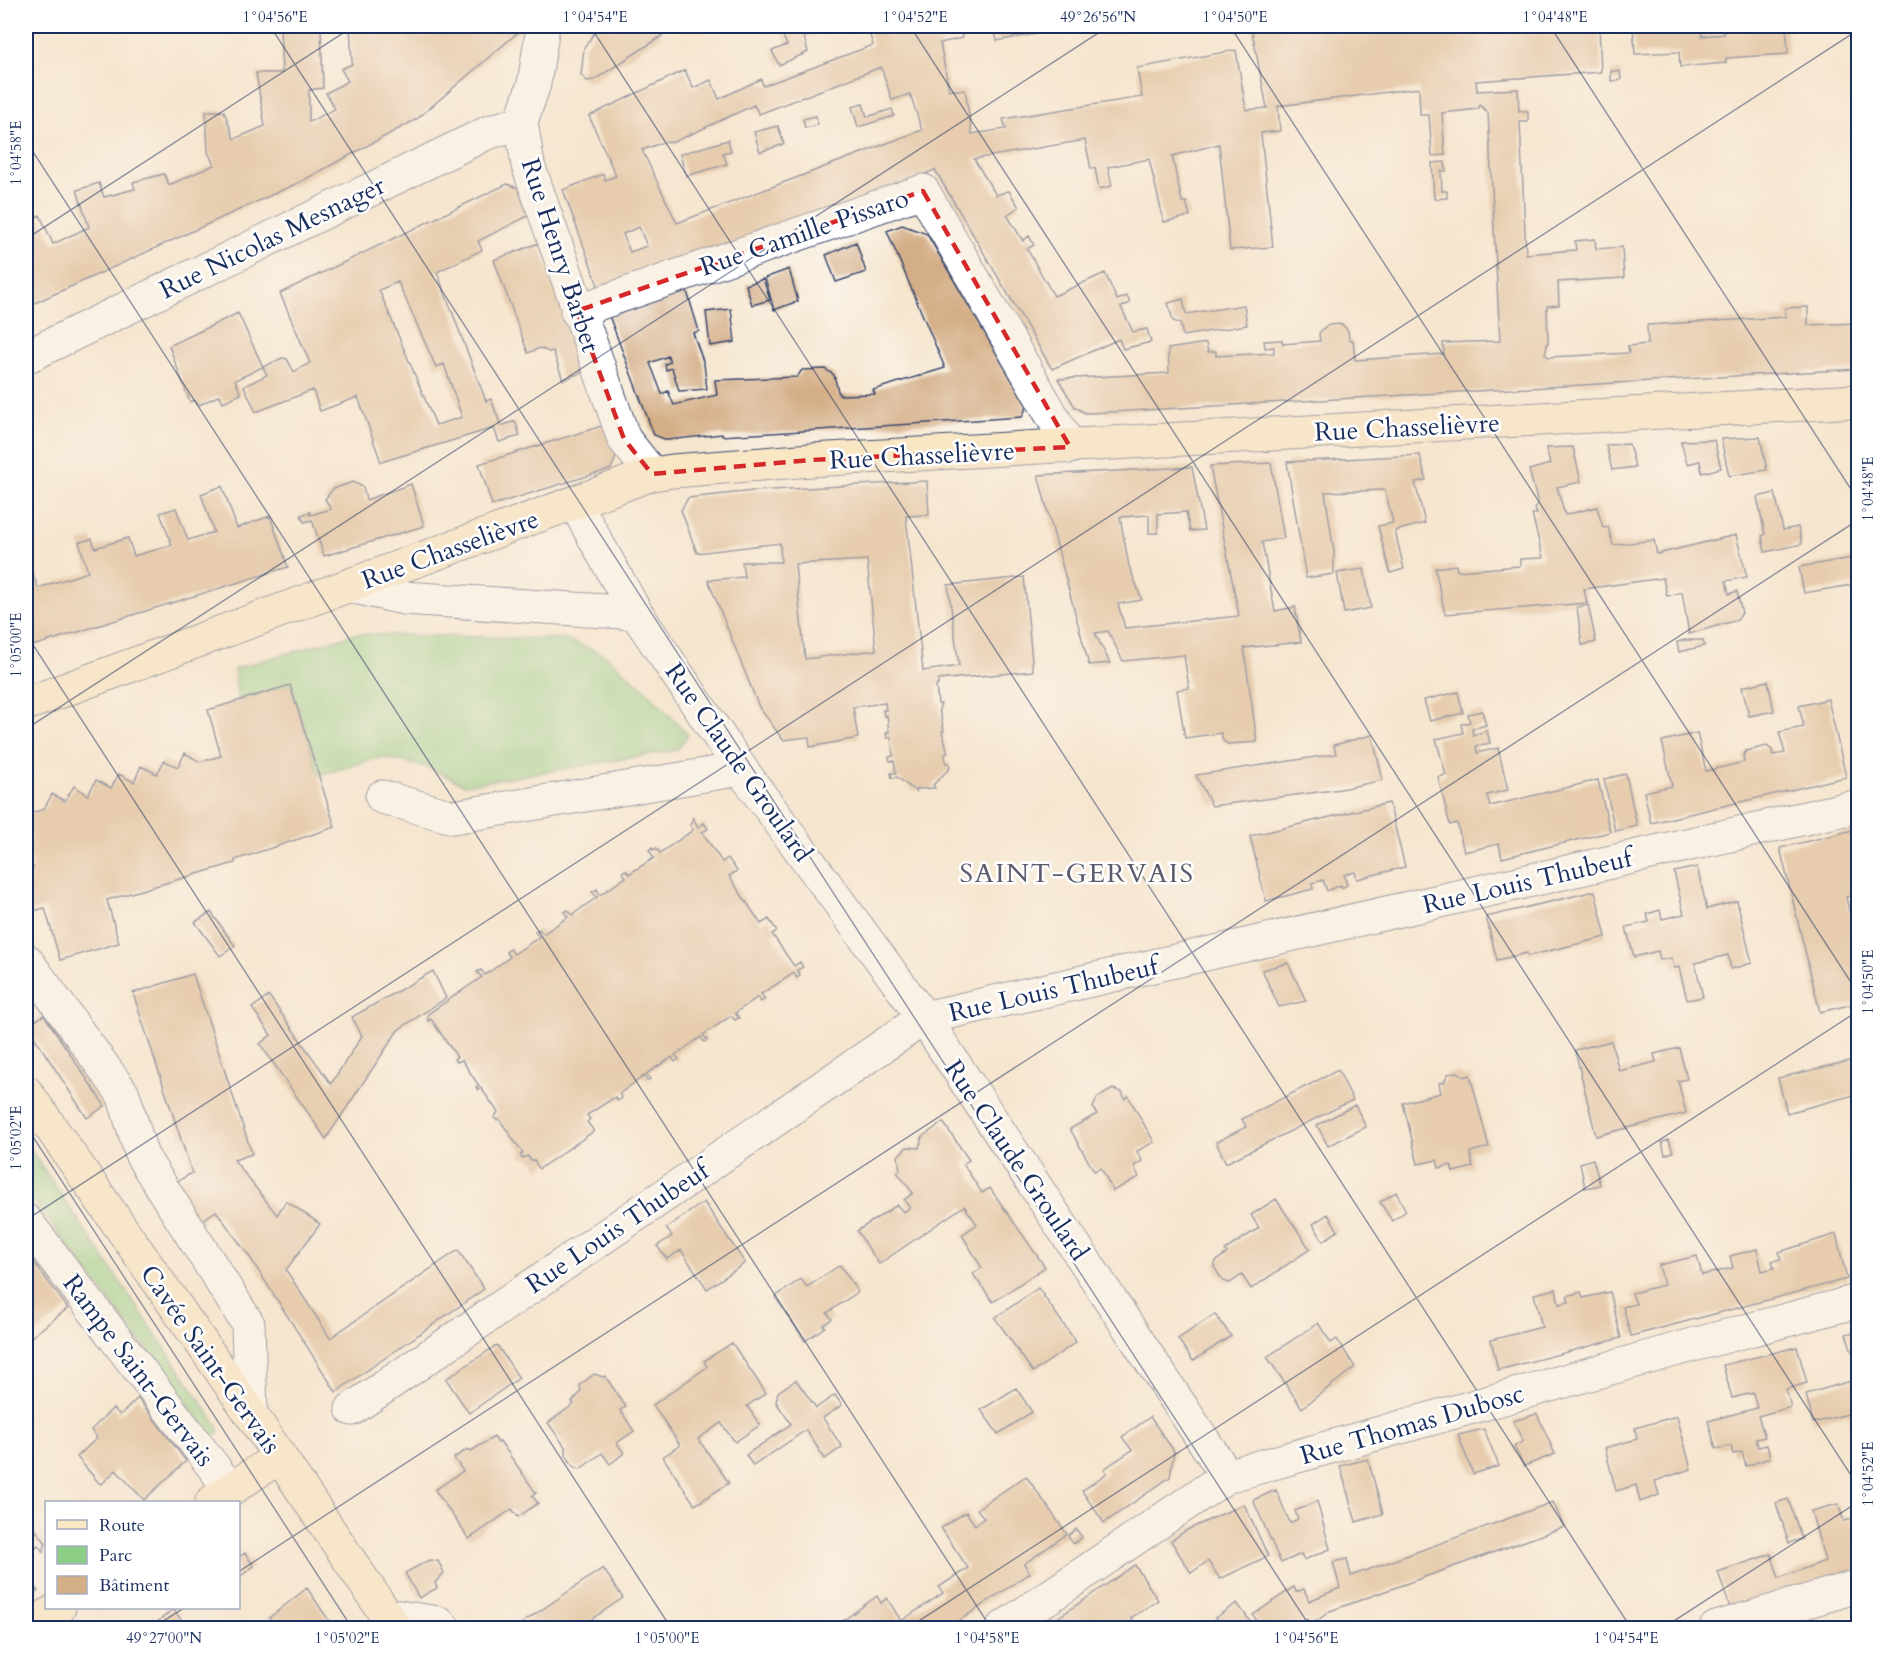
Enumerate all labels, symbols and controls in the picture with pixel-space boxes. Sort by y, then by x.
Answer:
text: 1°04'56"E [243,7,307,27]
text: 1°04'54"E [563,7,627,27]
text: 1°04'52"E [883,7,947,27]
text: 49°26'56"N [1060,7,1136,27]
text: 1°04'50"E [1203,7,1267,27]
text: 1°04'48"E [1523,7,1587,27]
text: 1°04'58"E [6,121,26,185]
street label: Rue Henry Barbet [513,154,608,357]
street label: Rue Nicolas Mesnager [154,167,391,307]
street label: Rue Camille Pissaro [695,180,913,285]
street label: Rue Chasselièvre [1313,405,1501,450]
street label: Rue Chasselièvre [828,433,1016,478]
text: 1°04'48"E [1858,457,1878,521]
street label: Rue Chasselièvre [357,501,543,598]
text: 1°05'00"E [6,613,26,677]
street label: Rue Claude Groulard [657,656,820,869]
street label: Rue Louis Thubeuf [1419,839,1639,923]
district label: SAINT-GERVAIS [960,855,1194,892]
street label: Rue Louis Thubeuf [945,947,1165,1031]
text: 1°04'50"E [1858,950,1878,1014]
street label: Rue Claude Groulard [936,1053,1097,1268]
text: 1°05'02"E [6,1106,26,1170]
street label: Rue Louis Thubeuf [519,1151,719,1302]
street label: Cavée Saint-Gervais [132,1258,289,1461]
street label: Rampe Saint-Gervais [55,1267,222,1474]
street label: Rue Thomas Dubosc [1296,1376,1528,1473]
text: 1°04'52"E [1858,1442,1878,1506]
legend [45,1501,240,1609]
text: Route [99,1513,145,1538]
text: Parc [99,1543,132,1568]
text: Bâtiment [99,1573,169,1598]
text: 49°27'00"N [126,1628,202,1648]
text: 1°05'02"E [315,1628,379,1648]
text: 1°05'00"E [635,1628,699,1648]
text: 1°04'58"E [955,1628,1019,1648]
text: 1°04'56"E [1274,1628,1338,1648]
text: 1°04'54"E [1594,1628,1658,1648]

